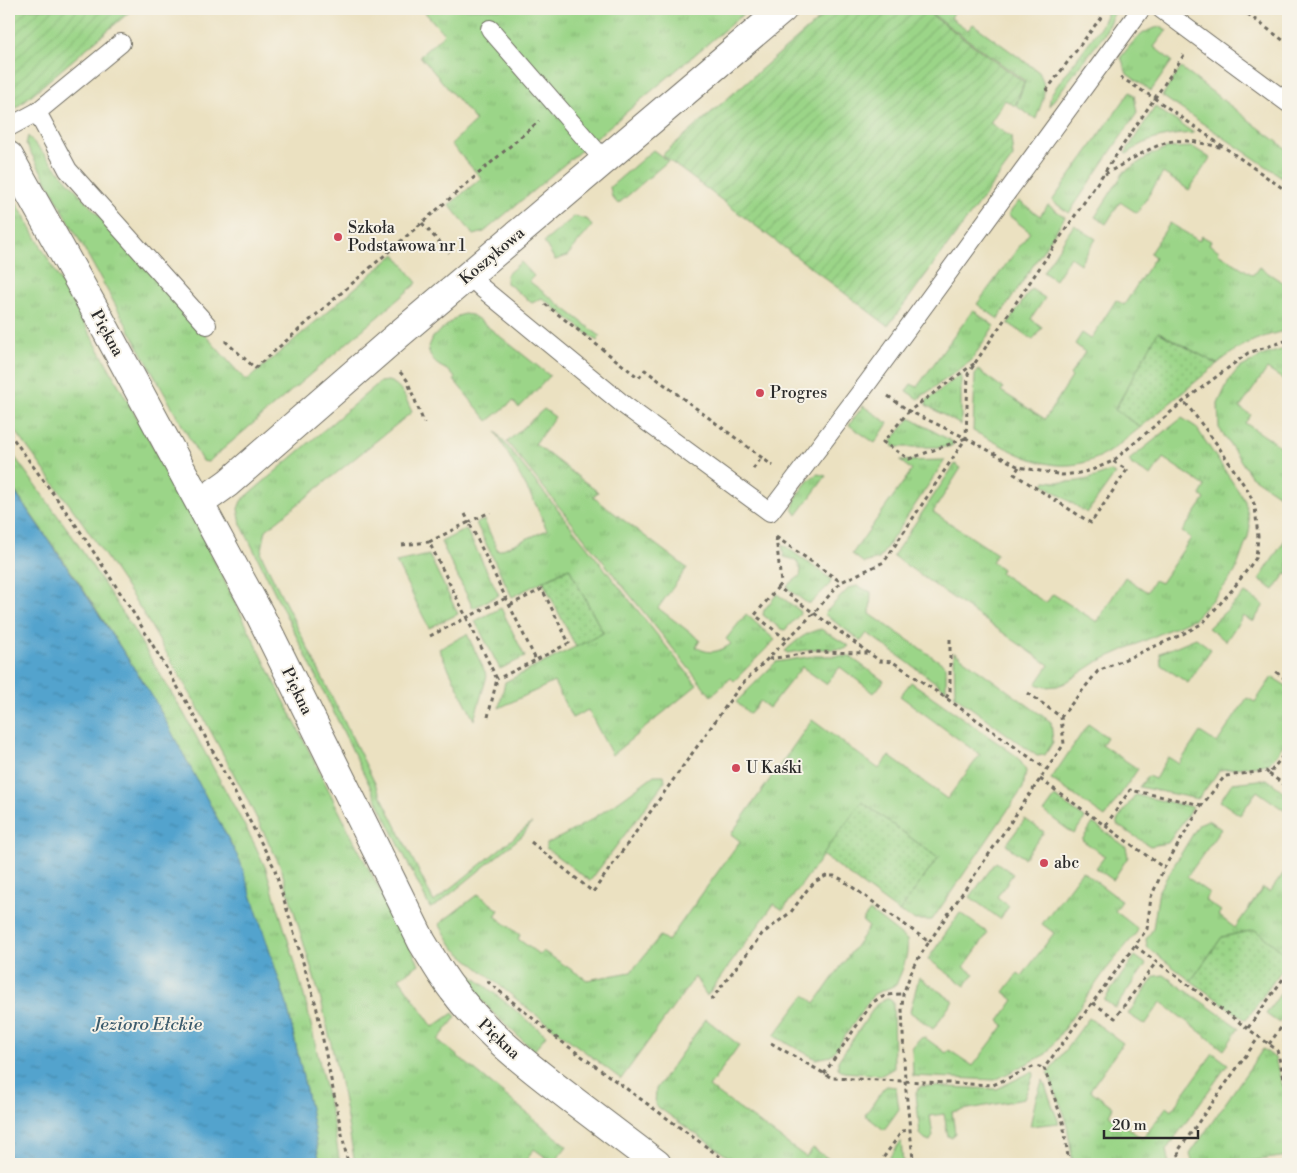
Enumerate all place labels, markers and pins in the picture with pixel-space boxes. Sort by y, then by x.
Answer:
place label: Szkoła Podstawowa nr 1 [348,218,466,256]
marker: Szkoła Podstawowa nr 1 [332,231,344,243]
place label: Progres [770,383,827,403]
marker: Progres [754,387,766,399]
place label: U Kaśki [746,758,802,778]
marker: U Kaśki [730,762,742,774]
place label: abc [1054,853,1079,873]
marker: abc [1038,857,1050,869]

